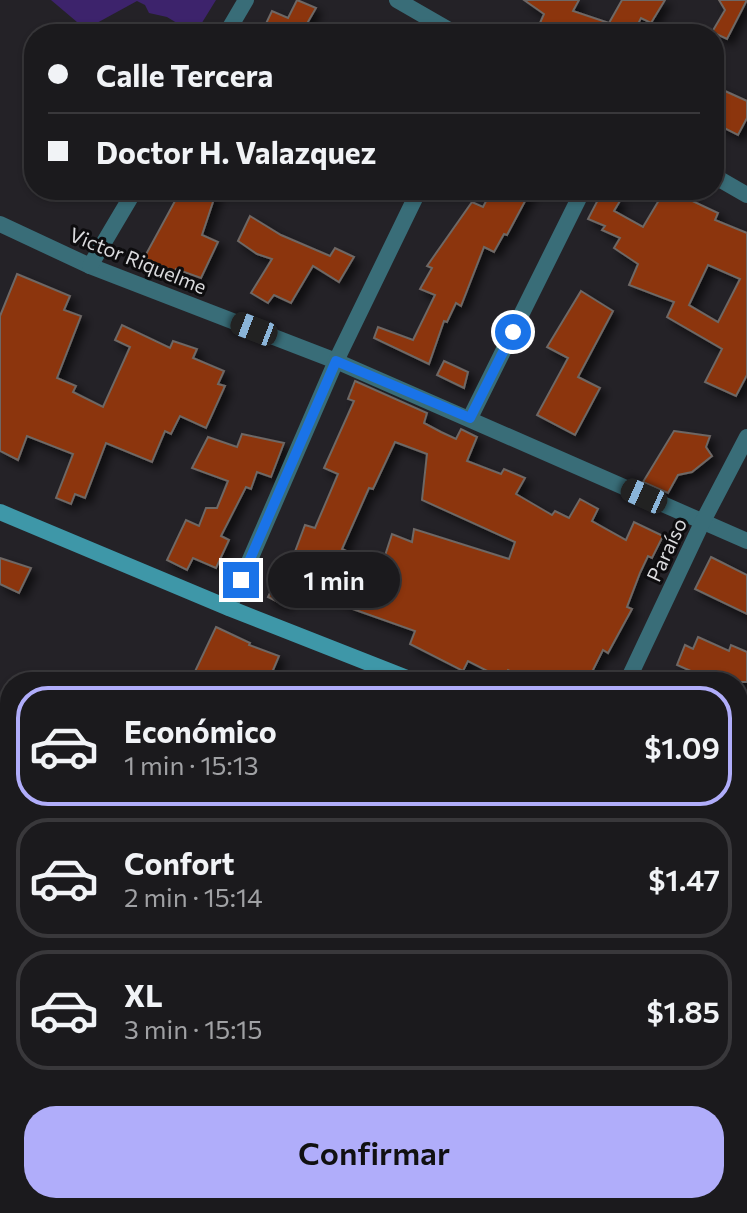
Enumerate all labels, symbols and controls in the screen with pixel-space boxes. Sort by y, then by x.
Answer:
text: Calle Tercera [96,56,273,93]
text: Doctor H. Valazquez [96,133,376,170]
street label: Victor Riquelme [66,222,210,298]
car [227,309,281,349]
route start [495,314,531,350]
car [617,475,671,517]
street label: Paraíso [641,514,691,585]
callout: 1 min [269,552,401,608]
route end [223,562,259,598]
text: 1 min [303,564,365,595]
icon: car [28,710,100,782]
text: Económico [124,712,277,749]
text: $1.09 [644,728,720,765]
text: 1 min · 15:13 [124,749,259,780]
icon: car [28,842,100,914]
text: Confort [124,844,235,881]
text: $1.47 [648,860,720,897]
text: 2 min · 15:14 [124,881,263,912]
icon: car [28,974,100,1046]
text: XL [124,976,163,1013]
text: $1.85 [647,992,720,1029]
text: 3 min · 15:15 [124,1013,262,1044]
button: Confirmar [24,1106,724,1198]

